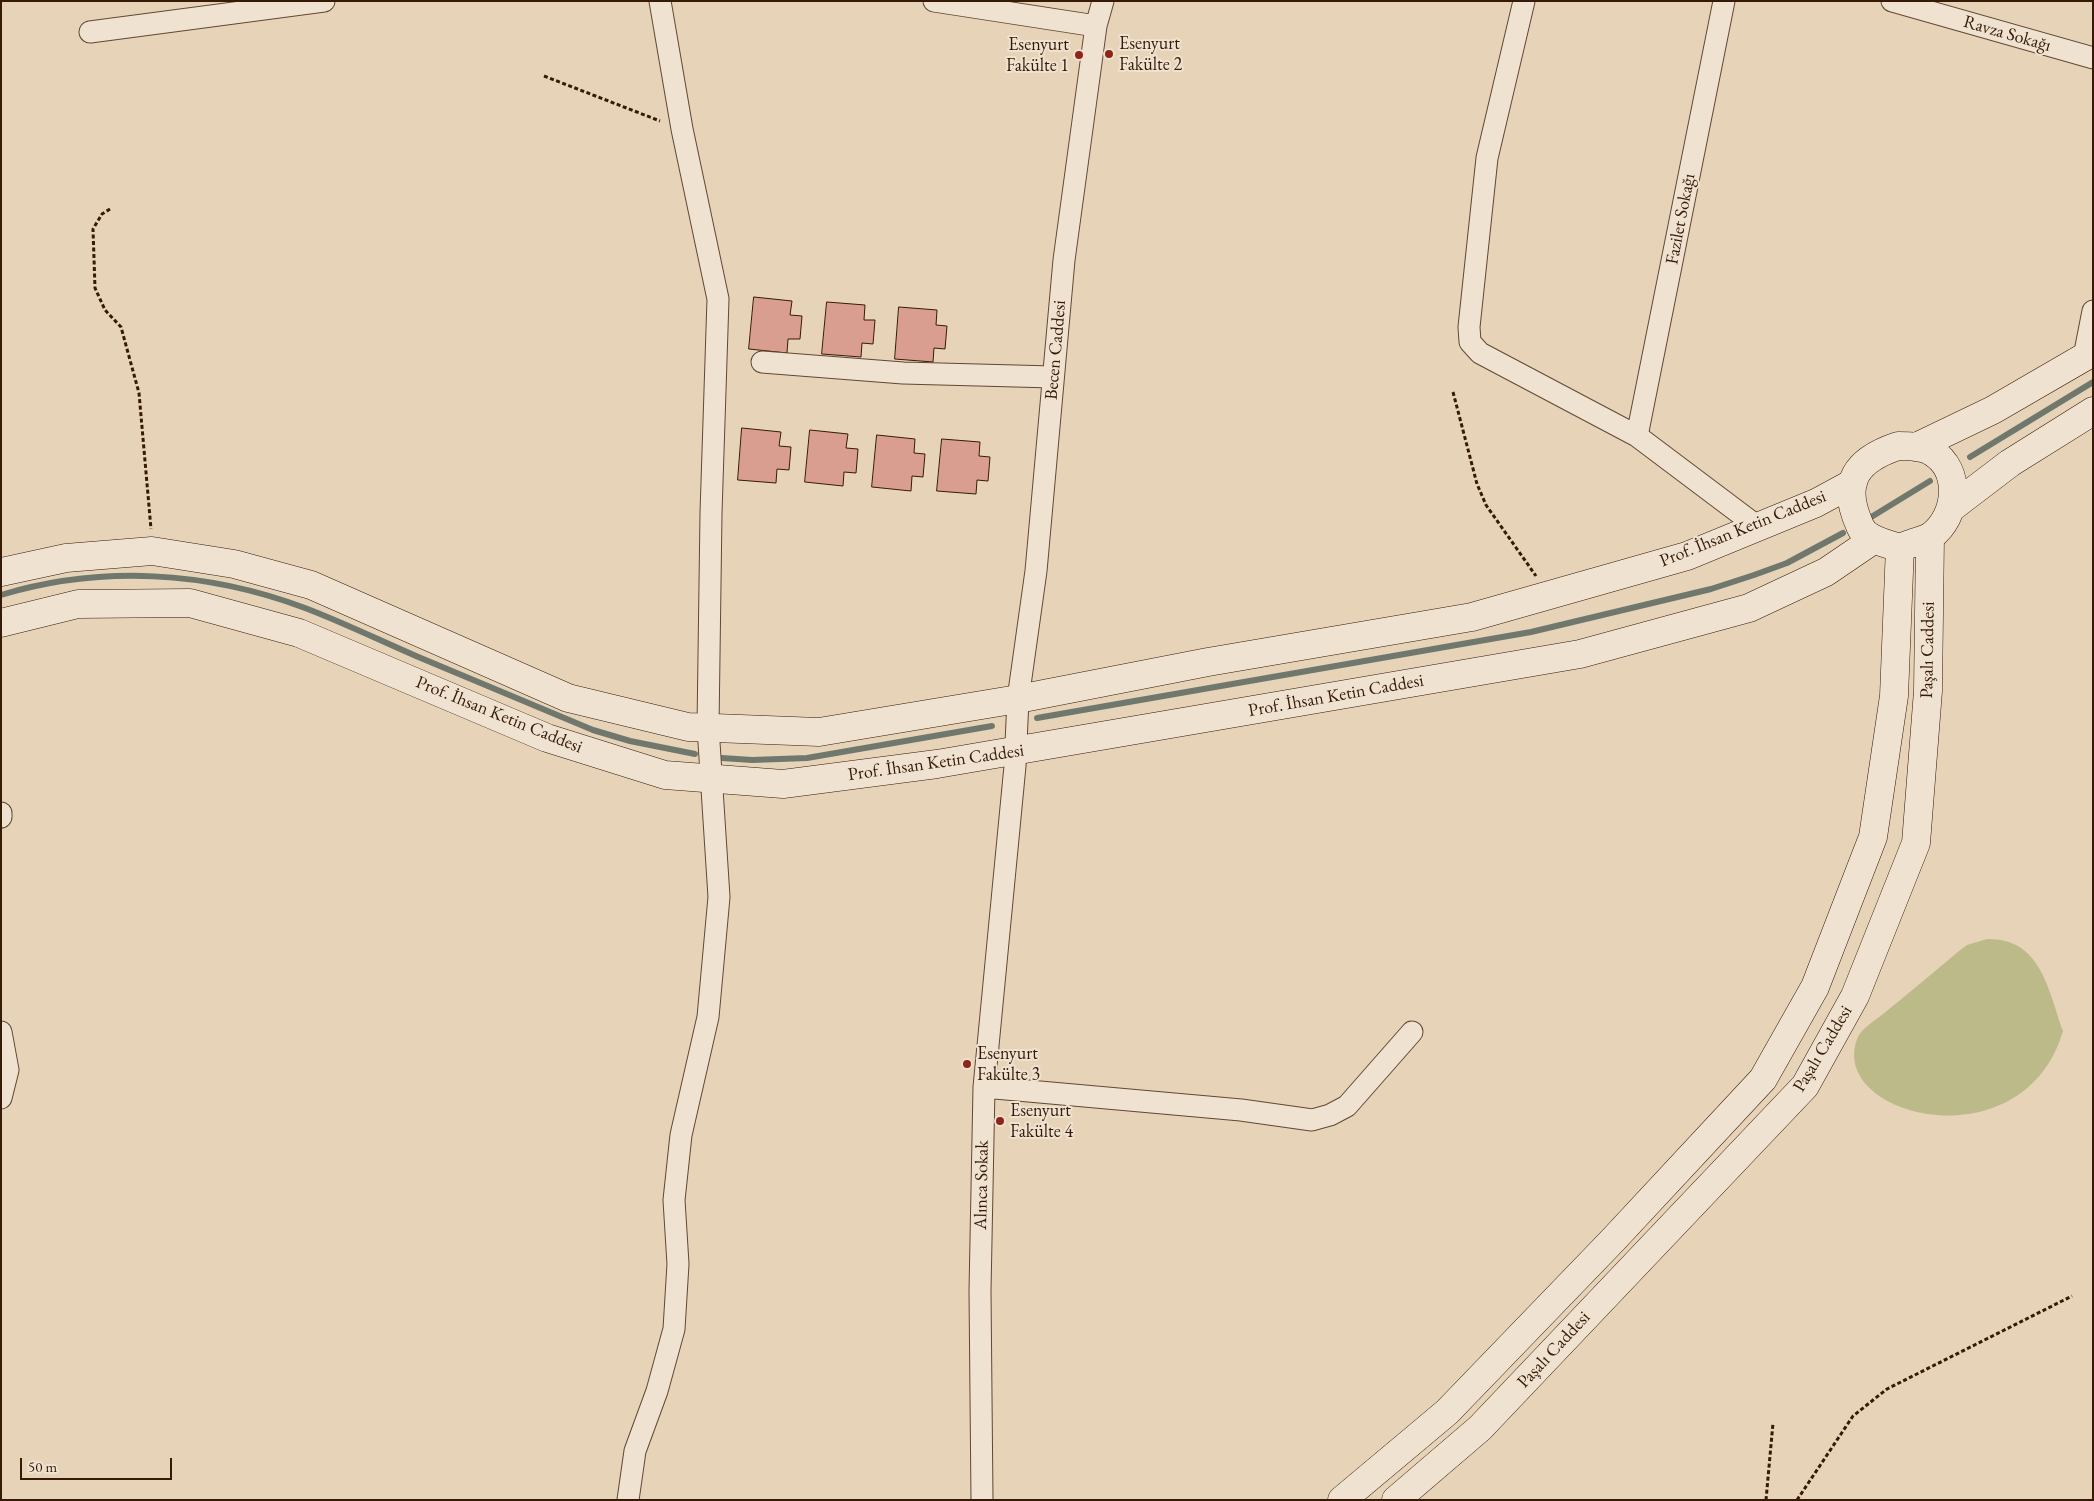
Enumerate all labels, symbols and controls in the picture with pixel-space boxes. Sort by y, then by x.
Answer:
street label: Ravza Sokağı [1961,11,2053,57]
place label: Esenyurt Fakülte 2 [1119,33,1182,76]
place label: Esenyurt Fakülte 1 [1006,34,1069,76]
marker: Esenyurt Fakülte 2 [1103,48,1115,60]
marker: Esenyurt Fakülte 1 [1073,49,1085,61]
street label: Fazilet Sokağı [1662,172,1700,266]
street label: Becen Caddesi [1041,299,1071,401]
street label: Prof. İhsan Ketin Caddesi [1657,486,1829,572]
street label: Paşalı Caddesi [1916,601,1940,699]
street label: Prof. İhsan Ketin Caddesi [1247,670,1425,722]
street label: Prof. İhsan Ketin Caddesi [413,672,585,758]
street label: Prof. İhsan Ketin Caddesi [847,740,1025,786]
street label: Paşalı Caddesi [1789,1002,1857,1096]
place label: Esenyurt Fakülte 3 [977,1043,1040,1086]
marker: Esenyurt Fakülte 3 [961,1058,973,1070]
place label: Esenyurt Fakülte 4 [1010,1100,1073,1142]
marker: Esenyurt Fakülte 4 [994,1115,1006,1127]
street label: Alınca Sokak [970,1140,994,1230]
street label: Paşalı Caddesi [1513,1307,1595,1393]
scale bar [22,1448,175,1480]
text: 50 m [28,1457,57,1476]

